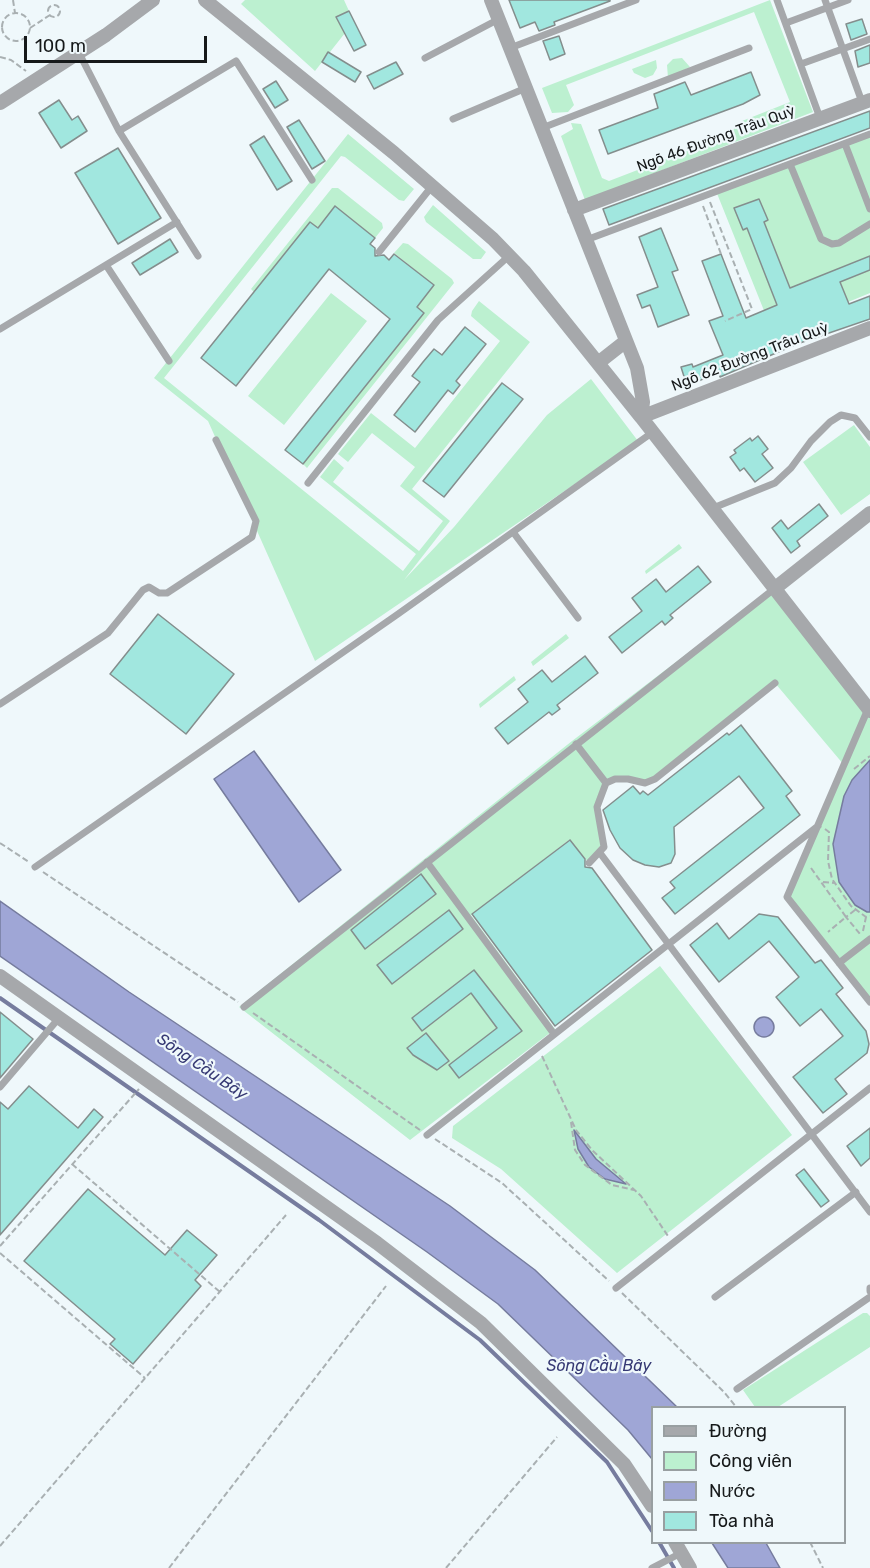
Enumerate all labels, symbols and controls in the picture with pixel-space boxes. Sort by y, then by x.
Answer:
scale bar [27,24,210,62]
text: 100 m [35,35,86,57]
street label: Ngõ 46 Đường Trâu Quỳ [634,102,798,176]
street label: Ngõ 62 Đường Trâu Quỳ [669,319,831,395]
water label: Sông Cầu Bây [153,1030,251,1104]
water label: Sông Cầu Bây [547,1356,651,1376]
legend [651,1406,846,1544]
text: Đường [709,1420,767,1442]
text: Công viên [709,1450,792,1472]
text: Nước [709,1480,755,1502]
text: Tòa nhà [709,1510,774,1532]

